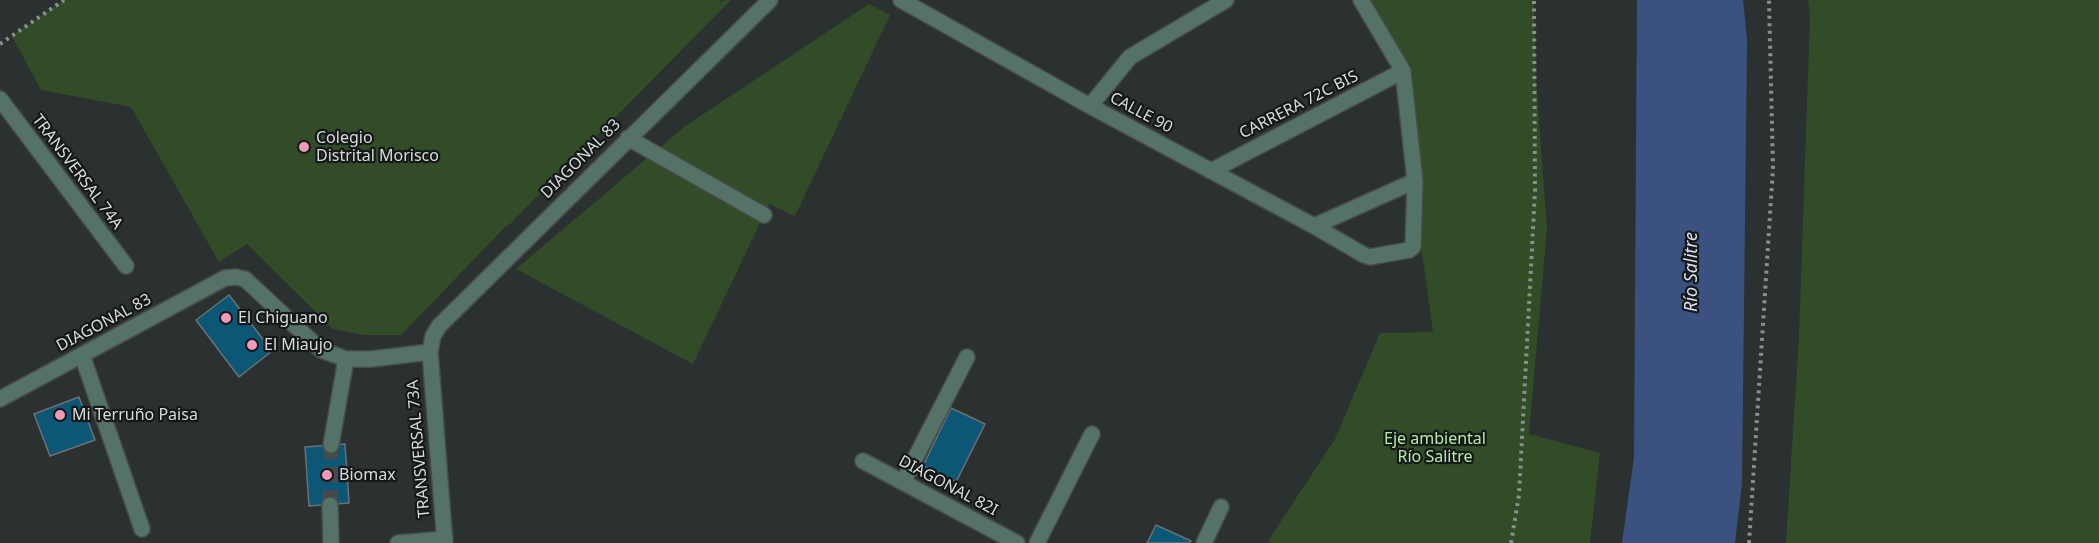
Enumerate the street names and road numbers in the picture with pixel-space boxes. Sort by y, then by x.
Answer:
street label: CARRERA 72C BIS [1236,67,1362,143]
street label: CALLE 90 [1106,88,1176,138]
street label: TRANSVERSAL 74A [28,111,126,233]
street label: DIAGONAL 83 [537,115,625,203]
street label: DIAGONAL 83 [53,290,155,356]
street label: TRANSVERSAL 73A [403,379,435,519]
street label: DIAGONAL 82I [895,452,1001,520]

